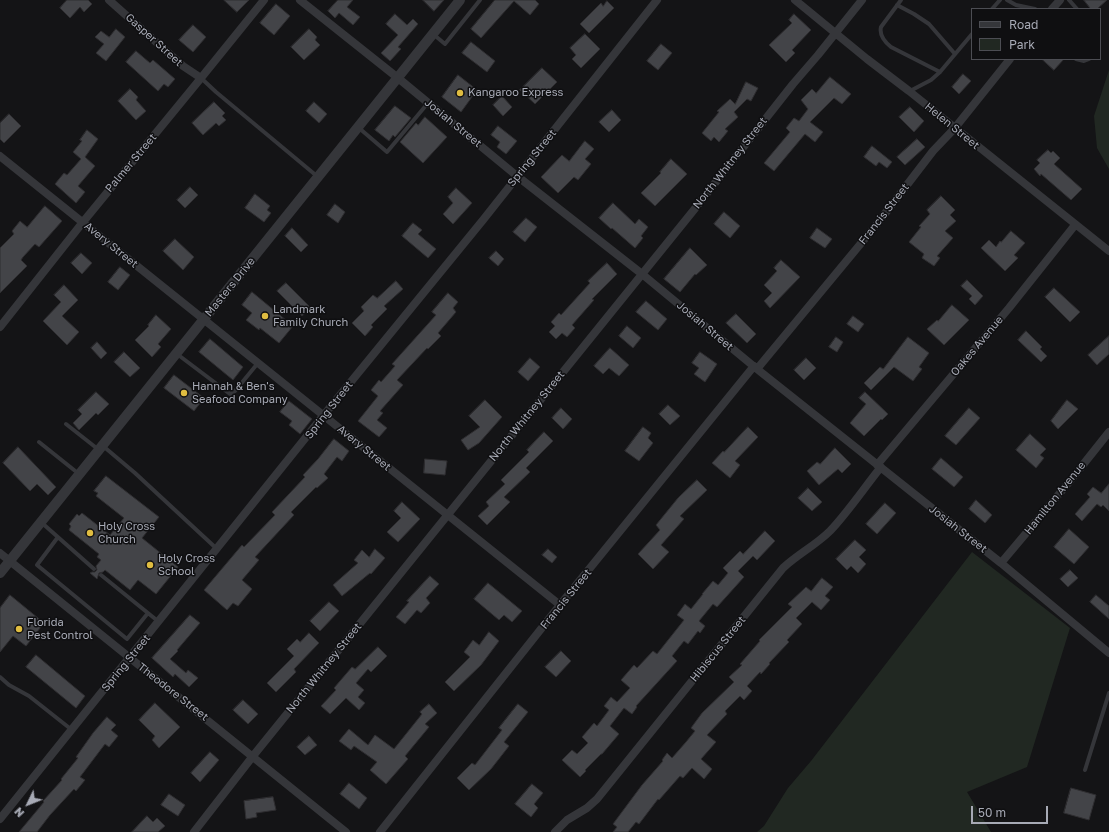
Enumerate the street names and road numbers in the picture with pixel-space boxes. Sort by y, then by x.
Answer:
street label: Gasper Street [123,11,185,69]
street label: Josiah Street [422,96,484,150]
street label: Helen Street [922,100,982,152]
street label: North Whitney Street [690,115,770,211]
street label: Spring Street [505,127,559,189]
street label: Palmer Street [103,131,159,195]
street label: Francis Street [856,181,912,247]
street label: Avery Street [82,219,140,271]
street label: Masters Drive [202,255,258,319]
street label: Josiah Street [674,299,736,353]
street label: Oakes Avenue [948,313,1006,379]
street label: North Whitney Street [486,368,568,464]
street label: Spring Street [302,378,356,442]
street label: Avery Street [335,422,393,474]
street label: Hamilton Avenue [1022,459,1088,537]
street label: Josiah Street [926,502,990,556]
street label: Francis Street [538,566,594,632]
street label: Hibiscus Street [687,614,749,684]
street label: North Whitney Street [283,620,365,716]
street label: Spring Street [99,632,153,694]
street label: Theodore Street [135,660,211,724]

